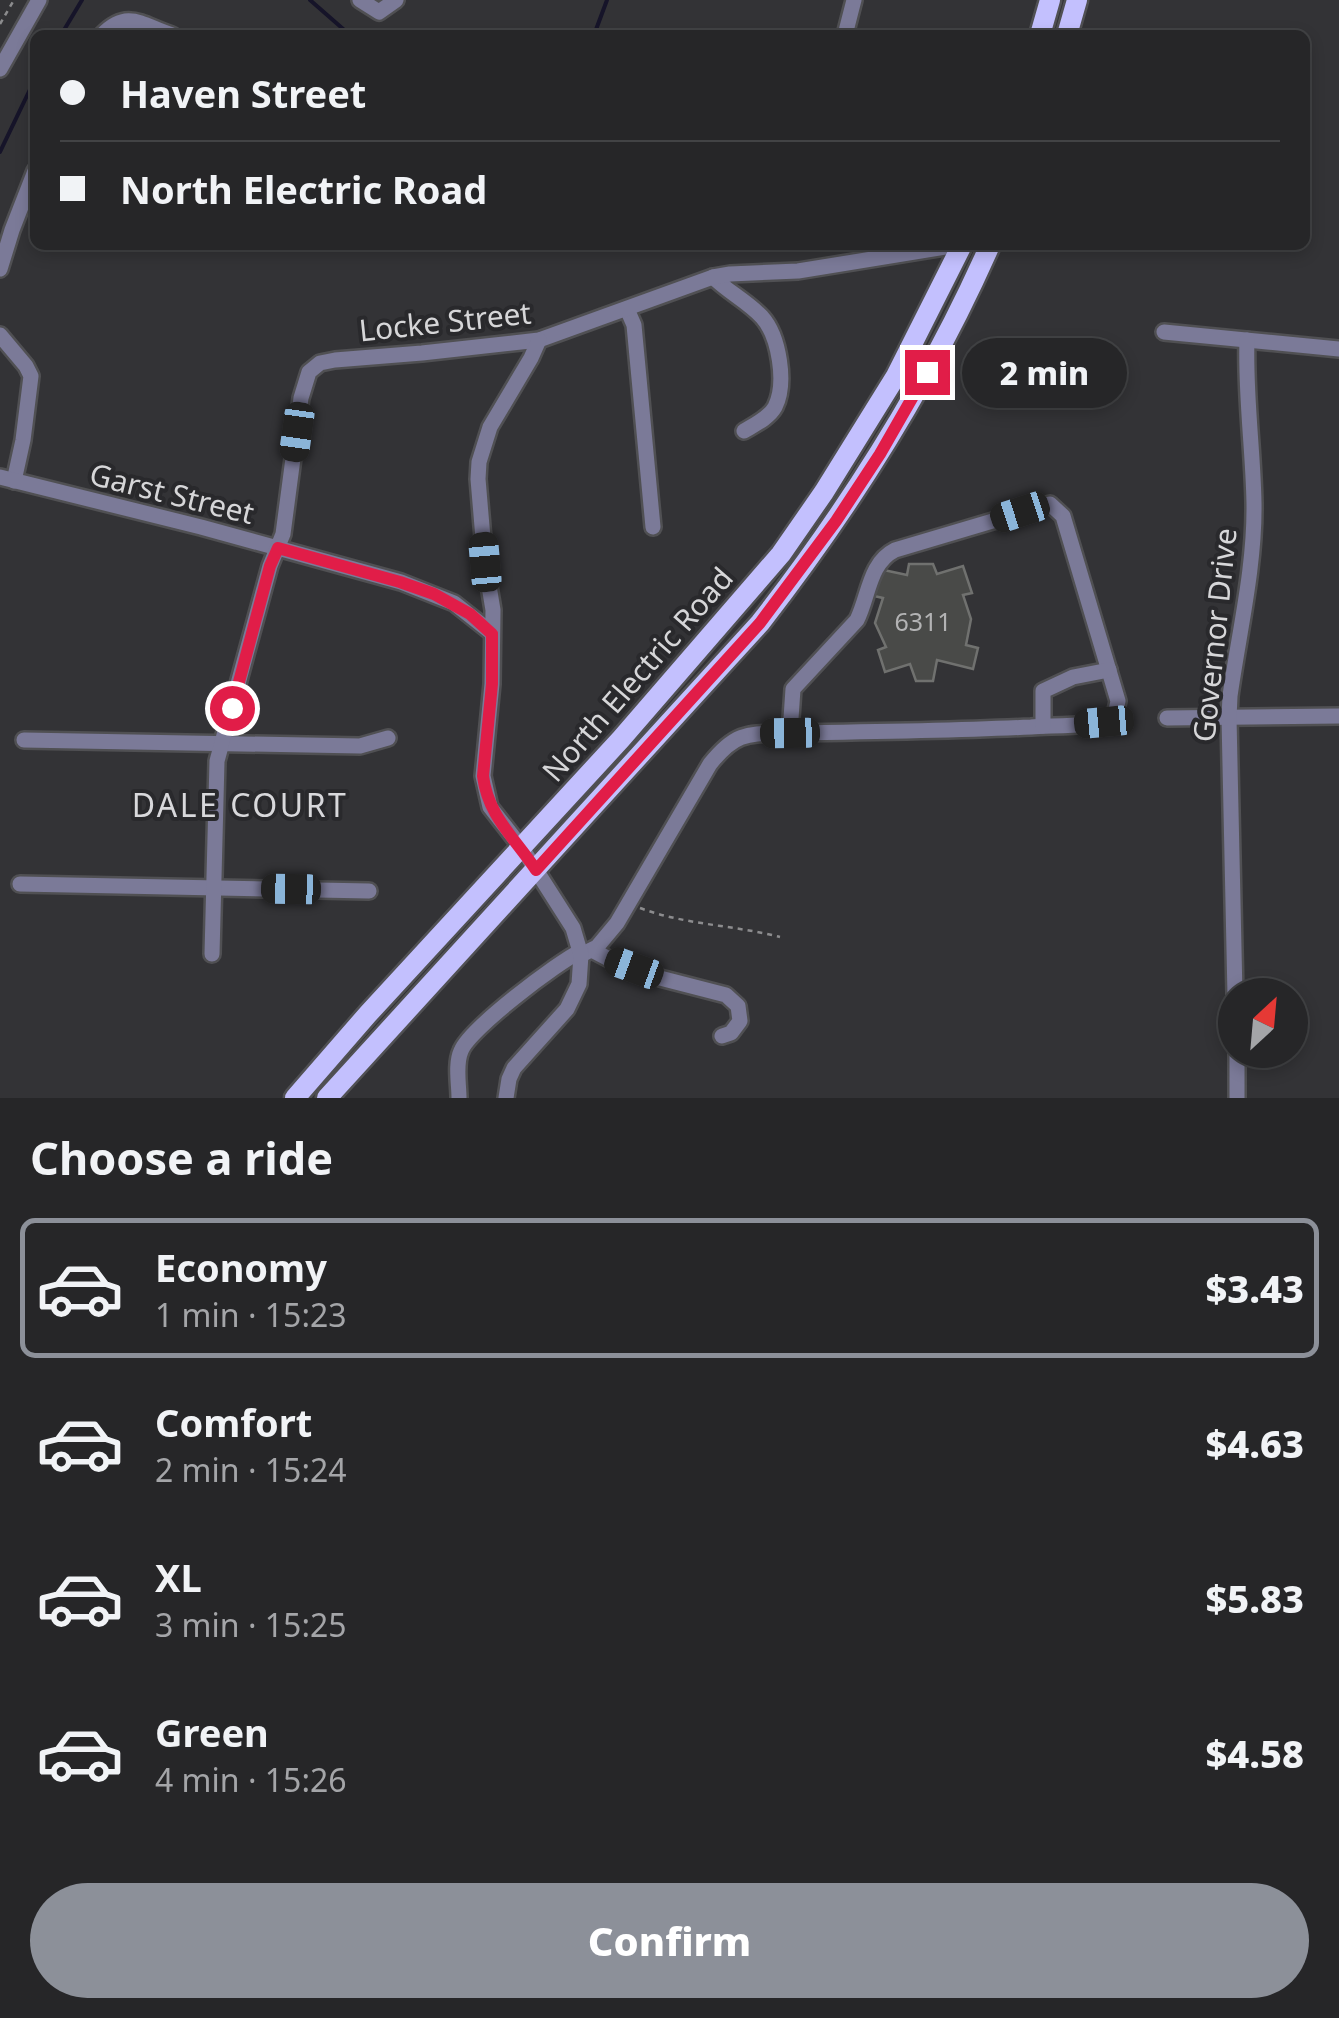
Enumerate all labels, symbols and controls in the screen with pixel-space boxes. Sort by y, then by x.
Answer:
text: Haven Street [120,67,366,119]
text: North Electric Road [120,163,487,215]
street label: Locke Street [357,292,533,350]
callout: 2 min [962,337,1127,407]
route end [905,350,950,395]
text: 2 min [1000,351,1089,394]
car [278,400,316,464]
street label: Garst Street [86,453,259,533]
car [987,488,1053,536]
street label: Governor Drive [1182,526,1246,744]
car [467,531,503,593]
street label: North Electric Road [532,558,742,790]
house number: 6311 [894,604,952,638]
route start [210,686,255,731]
car [1073,704,1135,740]
car [760,717,820,749]
district label: DALE COURT [132,783,348,826]
car [261,873,321,905]
car [601,944,667,992]
north arrow [1218,978,1308,1068]
map controls [1218,978,1308,1068]
text: Choose a ride [30,1127,333,1188]
text: Economy [155,1241,327,1293]
icon: car [35,1243,125,1333]
text: $3.43 [1205,1262,1304,1314]
text: 1 min · 15:23 [155,1293,347,1336]
text: Comfort [155,1396,312,1448]
icon: car [35,1398,125,1488]
text: $4.63 [1205,1417,1304,1469]
text: 2 min · 15:24 [155,1448,347,1491]
text: XL [155,1551,202,1603]
icon: car [35,1553,125,1643]
text: $5.83 [1205,1572,1304,1624]
text: 3 min · 15:25 [155,1603,347,1646]
text: Green [155,1706,269,1758]
icon: car [35,1708,125,1798]
text: $4.58 [1205,1727,1304,1779]
text: 4 min · 15:26 [155,1758,347,1801]
button: Confirm [30,1883,1309,1998]

